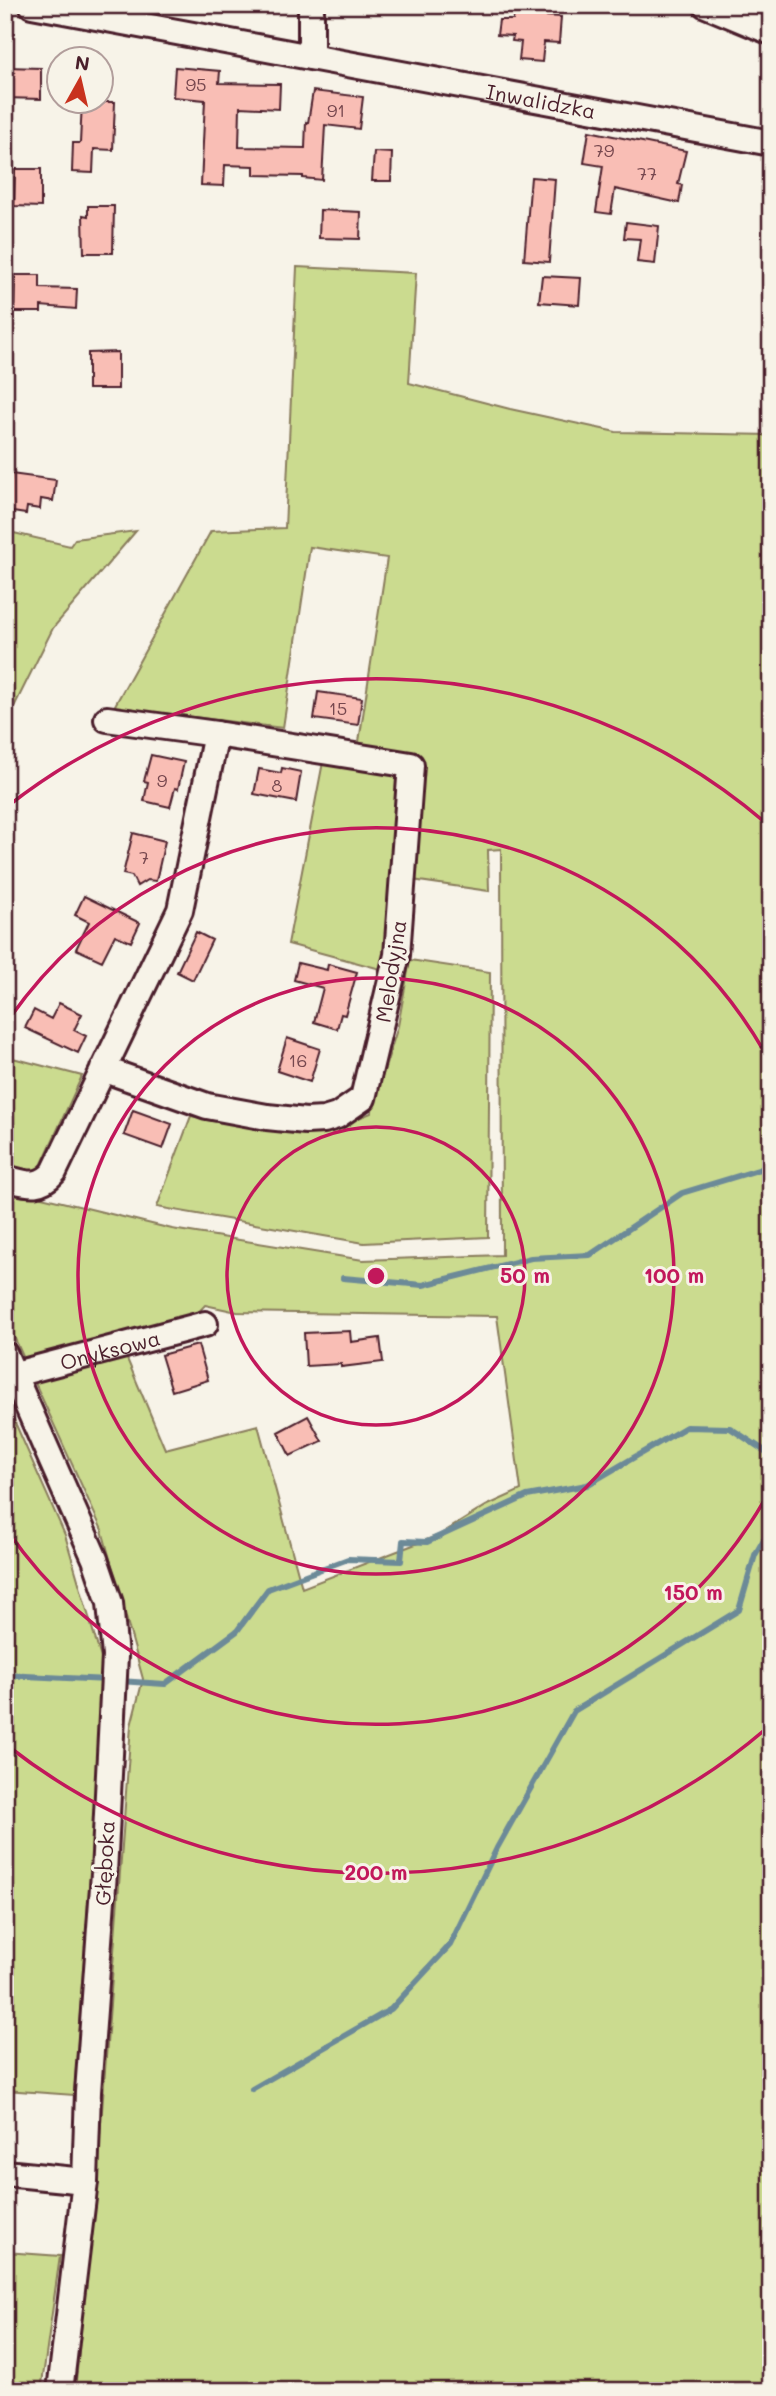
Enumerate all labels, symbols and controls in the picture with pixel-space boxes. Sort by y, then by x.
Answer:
north arrow [46,46,116,116]
text: N [74,49,91,76]
house number: 95 [185,72,207,96]
street label: Inwalidzka [484,77,598,124]
house number: 91 [327,98,345,122]
house number: 79 [594,138,615,162]
house number: 77 [637,161,657,185]
house number: 15 [329,696,347,720]
house number: 9 [157,768,168,792]
house number: 8 [272,773,283,797]
house number: 7 [139,845,149,869]
street label: Melodyjna [369,918,411,1024]
house number: 16 [289,1048,307,1072]
text: 50 m [500,1261,550,1288]
text: 100 m [644,1261,704,1288]
centre of rings [364,1264,388,1288]
street label: Onyksowa [57,1323,163,1375]
text: 150 m [663,1578,723,1605]
street label: Głęboka [88,1820,120,1906]
text: 200 m [345,1858,407,1885]

